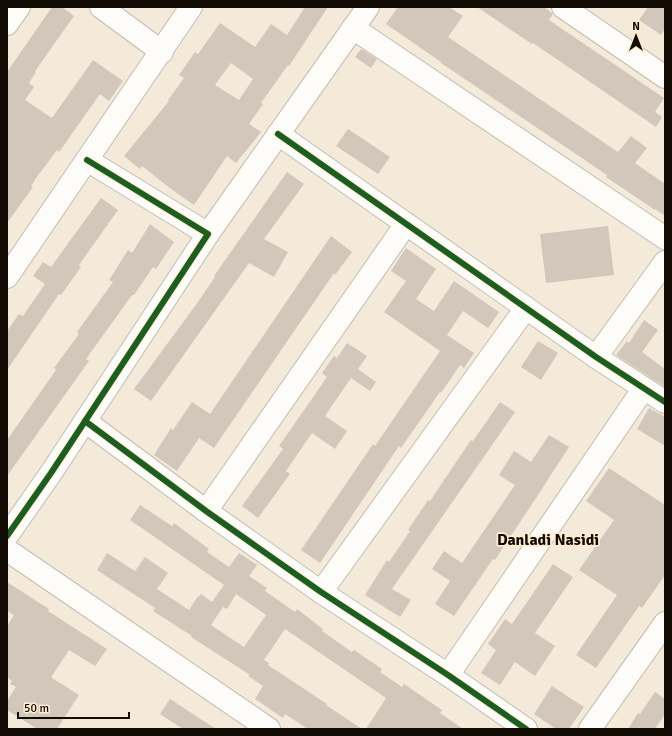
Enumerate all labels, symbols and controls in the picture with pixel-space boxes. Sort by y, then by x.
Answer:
north arrow [616,16,656,56]
text: N [632,20,640,33]
district label: Danladi Nasidi [497,530,599,550]
scale bar [18,694,129,720]
text: 50 m [24,701,49,716]

